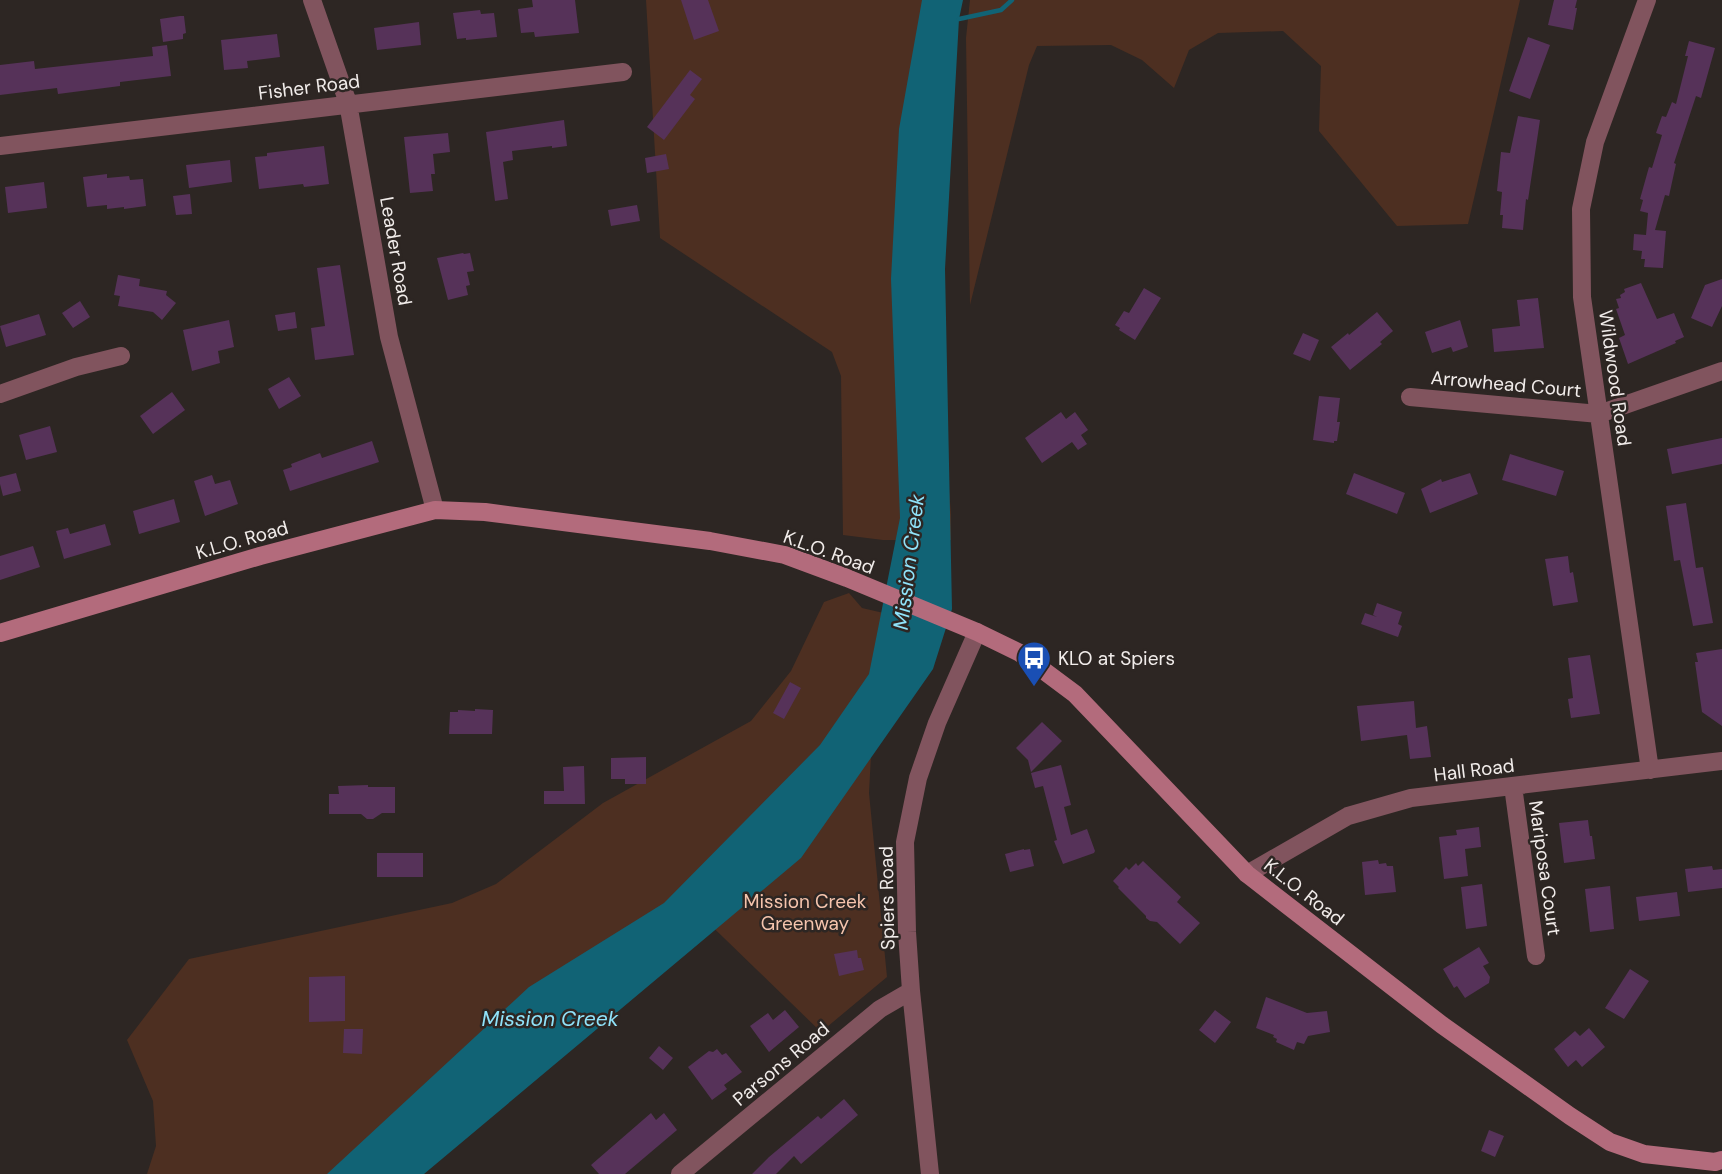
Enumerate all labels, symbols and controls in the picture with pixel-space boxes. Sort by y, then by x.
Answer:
street label: Fisher Road [257,68,361,106]
street label: Leader Road [374,195,418,307]
street label: Wildwood Road [1593,308,1637,448]
street label: Arrowhead Court [1430,365,1582,403]
water label: Mission Creek [887,492,931,632]
street label: K.L.O. Road [193,515,291,565]
street label: K.L.O. Road [780,524,878,580]
bus stop icon: KLO at Spiers [1015,639,1053,688]
place label: KLO at Spiers [1058,646,1175,671]
street label: Hall Road [1432,753,1516,787]
street label: Mariposa Court [1523,799,1567,937]
street label: Spiers Road [874,846,900,950]
street label: K.L.O. Road [1259,853,1349,931]
park label: Mission Creek Greenway [744,889,867,936]
water label: Mission Creek [482,1005,619,1033]
street label: Parsons Road [728,1016,834,1112]

